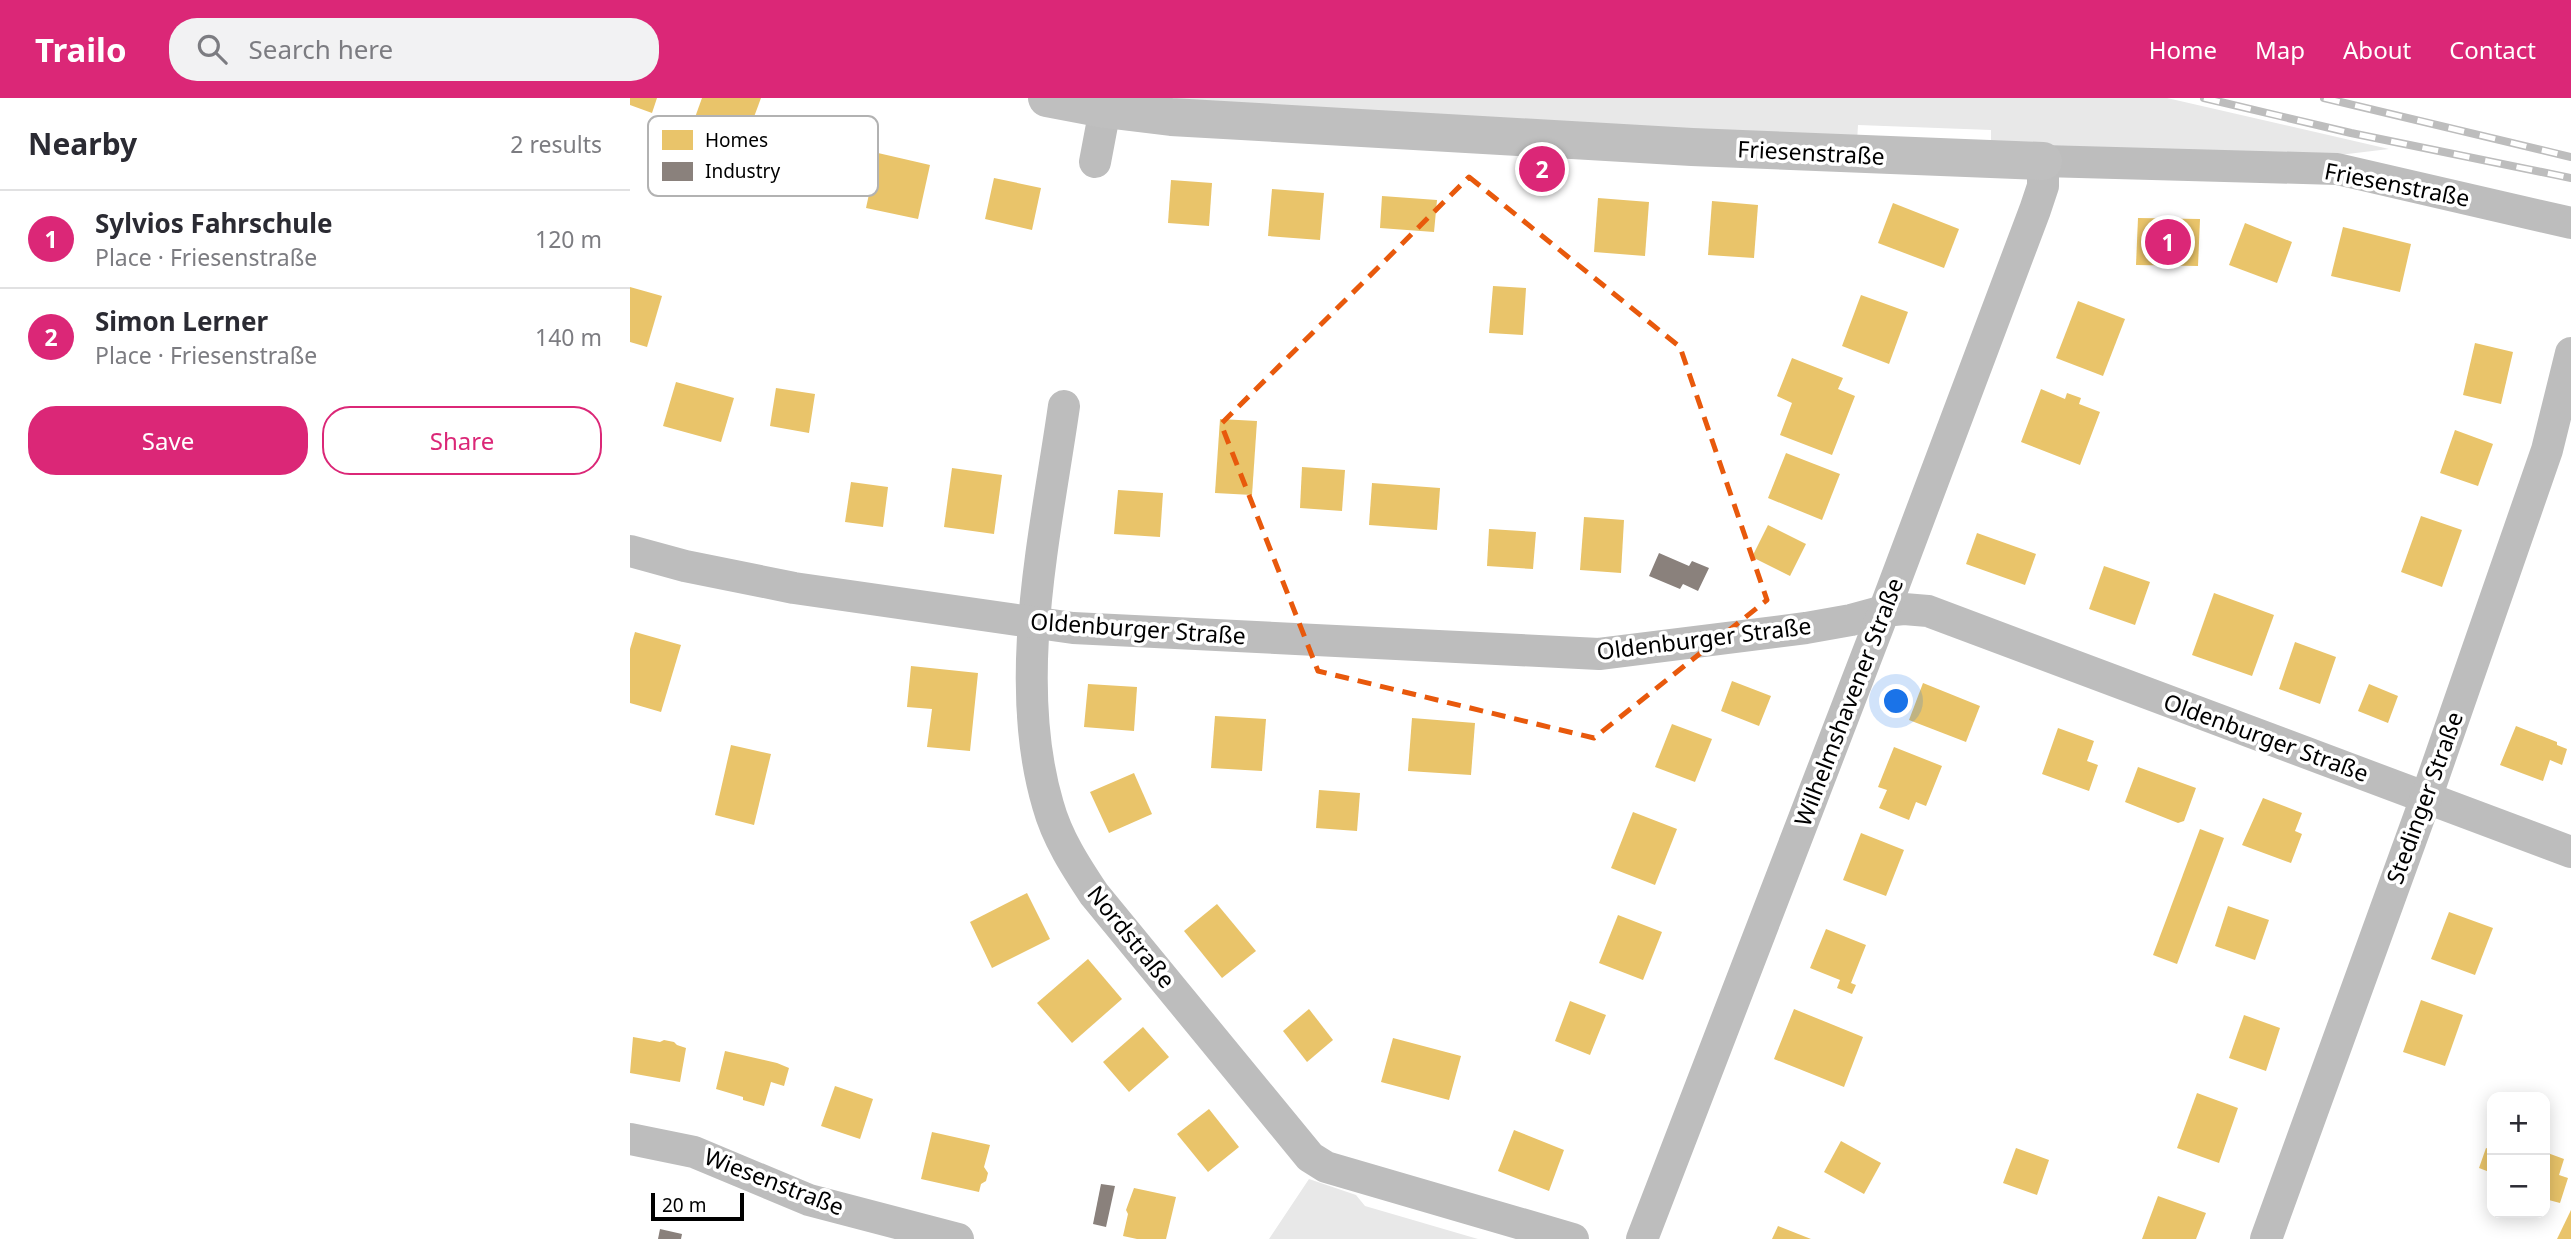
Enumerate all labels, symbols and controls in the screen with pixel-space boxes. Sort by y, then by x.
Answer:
search box [169,18,659,81]
text: Trailo [35,27,127,72]
icon: search [193,30,231,68]
text: Search here [249,31,393,67]
text: Home [2149,33,2217,66]
text: Map [2255,33,2305,66]
text: About [2343,33,2411,66]
text: Contact [2449,33,2536,66]
legend [648,116,878,196]
text: Nearby [28,123,137,164]
text: Homes [705,127,768,153]
text: 2 results [510,128,602,160]
street label: Friesenstraße [1737,132,1885,172]
pin: 2 [1519,143,1565,195]
street label: Friesenstraße [2322,154,2473,214]
text: Industry [705,158,780,184]
text: Sylvios Fahrschule [95,205,333,241]
pin: 1 [2145,216,2191,268]
text: 1 [44,223,58,255]
text: 120 m [535,223,602,255]
text: Place · Friesenstraße [95,241,317,273]
text: Simon Lerner [95,303,268,339]
text: 2 [44,321,58,353]
text: 140 m [535,321,602,353]
text: Place · Friesenstraße [95,339,317,371]
button: Save [28,406,308,475]
button: Share [322,406,602,475]
street label: Wilhelmshavener Straße [1786,573,1910,830]
street label: Oldenburger Straße [1029,605,1247,651]
street label: Oldenburger Straße [1595,609,1813,667]
your location [1879,684,1913,718]
street label: Oldenburger Straße [2159,685,2373,789]
street label: Stedinger Straße [2378,707,2470,888]
street label: Nordstraße [1081,878,1183,994]
map controls [2487,1092,2550,1218]
button: + [2487,1092,2550,1155]
street label: Wiesenstraße [700,1140,849,1222]
button: − [2487,1155,2550,1218]
scale bar [651,1190,744,1222]
text: 20 m [662,1192,706,1218]

